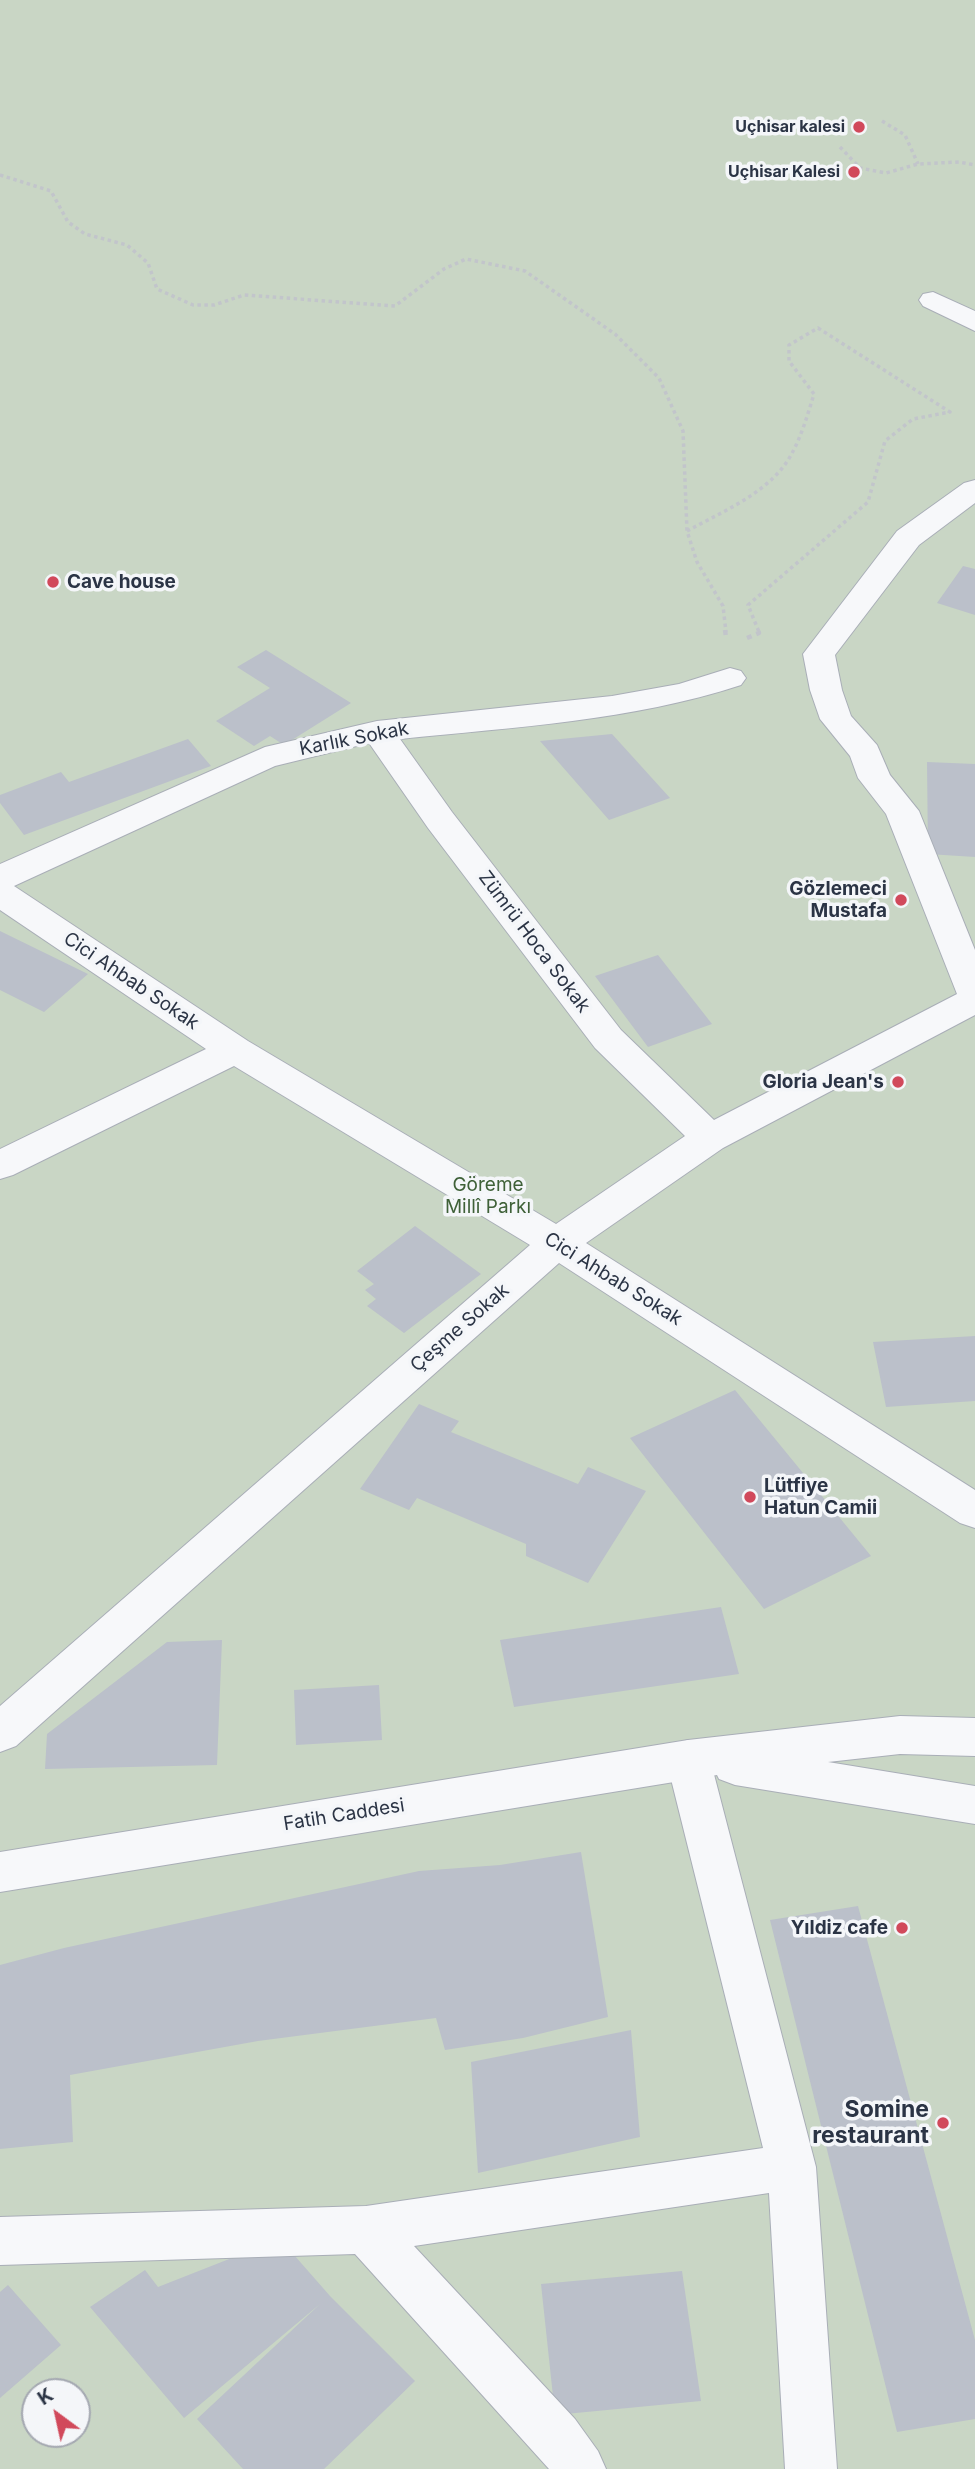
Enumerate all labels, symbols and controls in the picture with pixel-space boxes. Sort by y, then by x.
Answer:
place label: Uçhisar kalesi [735,117,845,137]
marker: Uçhisar kalesi [851,119,867,135]
place label: Uçhisar Kalesi [728,162,840,182]
marker: Uçhisar Kalesi [846,164,862,180]
place label: Cave house [67,571,176,593]
marker: Cave house [45,574,61,590]
street label: Karlık Sokak [297,717,411,761]
street label: Zümrü Hoca Sokak [473,867,595,1017]
place label: Gözlemeci Mustafa [789,878,887,922]
marker: Gözlemeci Mustafa [893,892,909,908]
street label: Cici Ahbab Sokak [59,927,203,1035]
place label: Gloria Jean's [762,1071,884,1093]
marker: Gloria Jean's [890,1074,906,1090]
park label: Göreme Millî Parkı [445,1174,531,1218]
street label: Cici Ahbab Sokak [540,1227,686,1331]
street label: Çeşme Sokak [406,1279,514,1377]
place label: Lütfiye Hatun Camii [764,1475,877,1519]
marker: Lütfiye Hatun Camii [742,1489,758,1505]
street label: Fatih Caddesi [282,1794,406,1836]
place label: Yıldiz cafe [791,1917,888,1939]
marker: Yıldiz cafe [894,1920,910,1936]
place label: Somine restaurant [812,2096,929,2150]
marker: Somine restaurant [935,2115,951,2131]
north arrow [21,2378,91,2448]
text: K [33,2383,57,2410]

